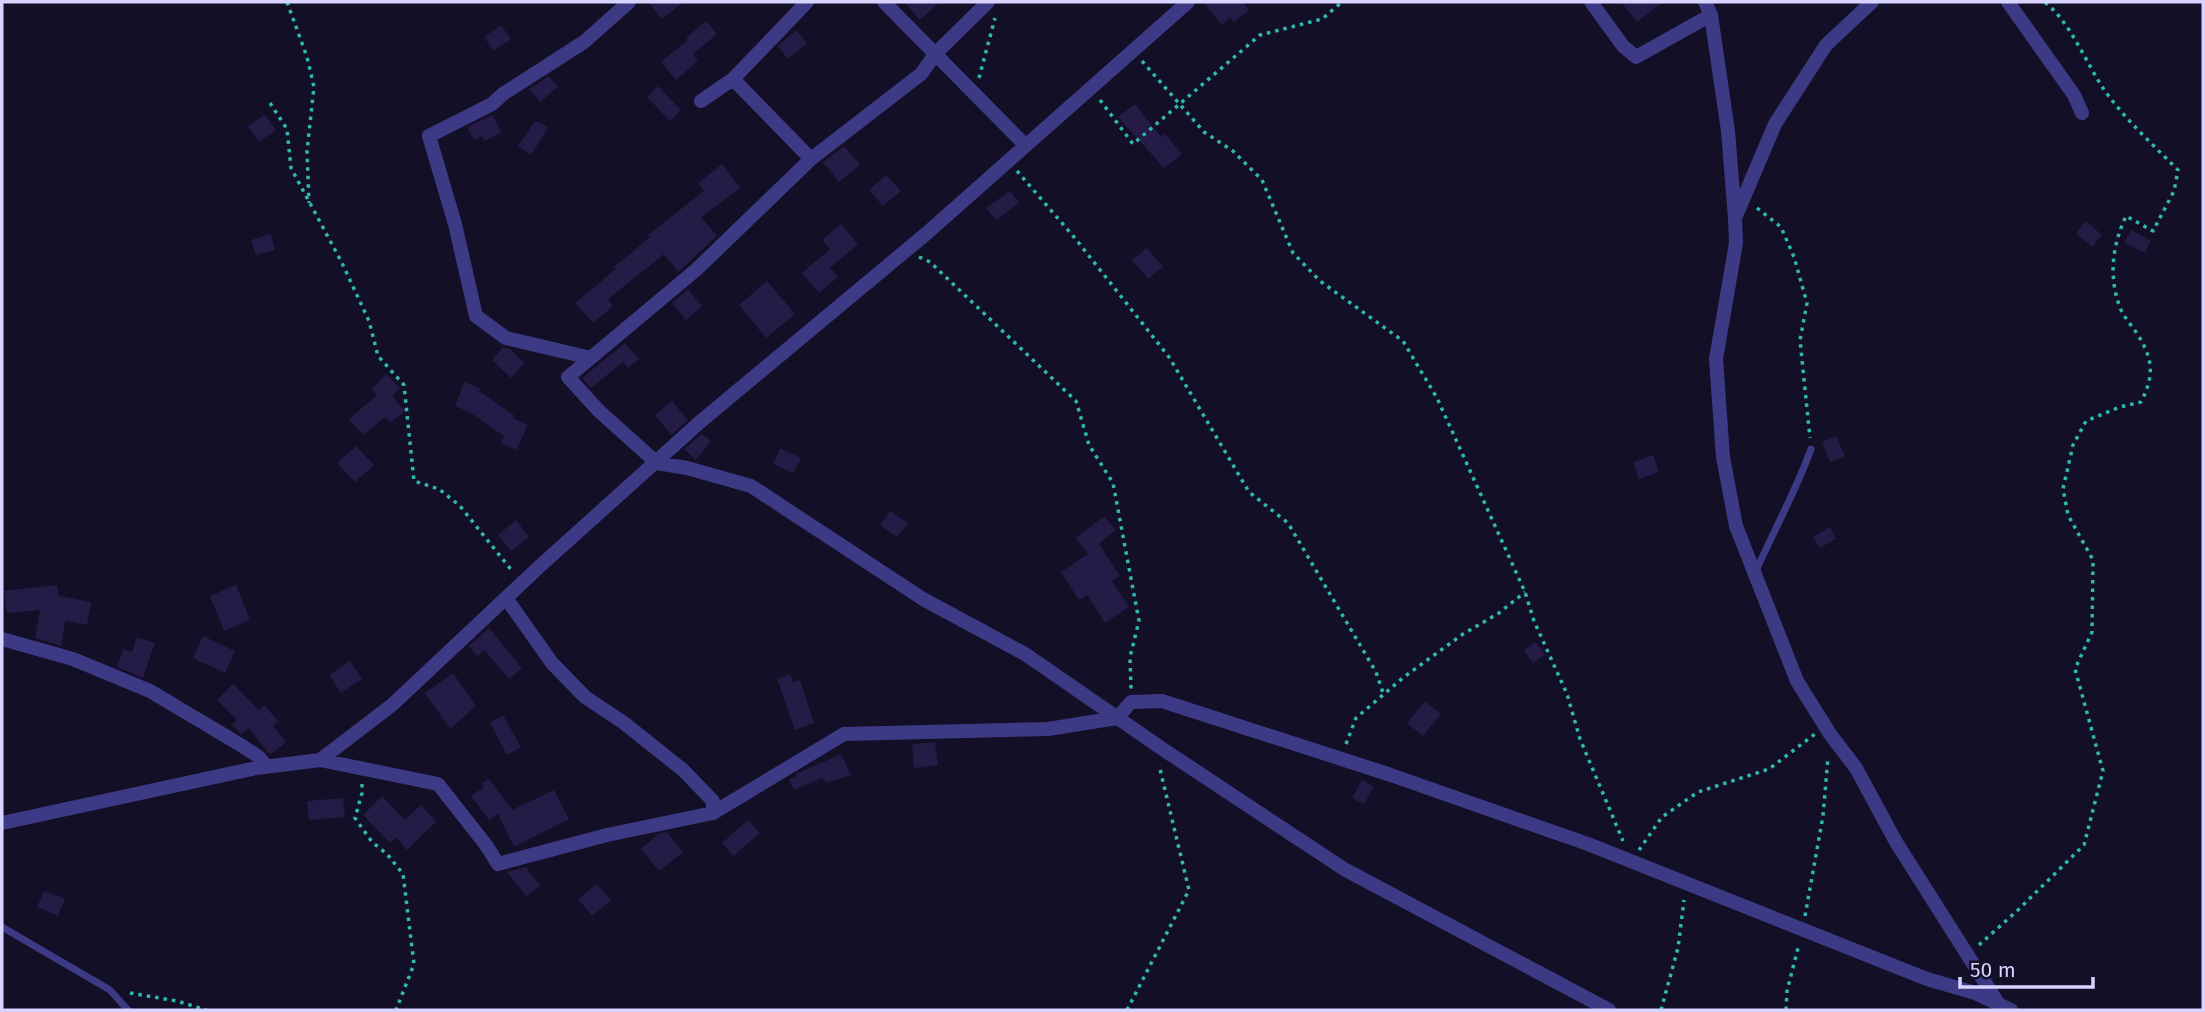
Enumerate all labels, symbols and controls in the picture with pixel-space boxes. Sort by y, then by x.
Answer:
scale bar [1960,946,2093,990]
text: 50 m [1970,957,2016,983]

